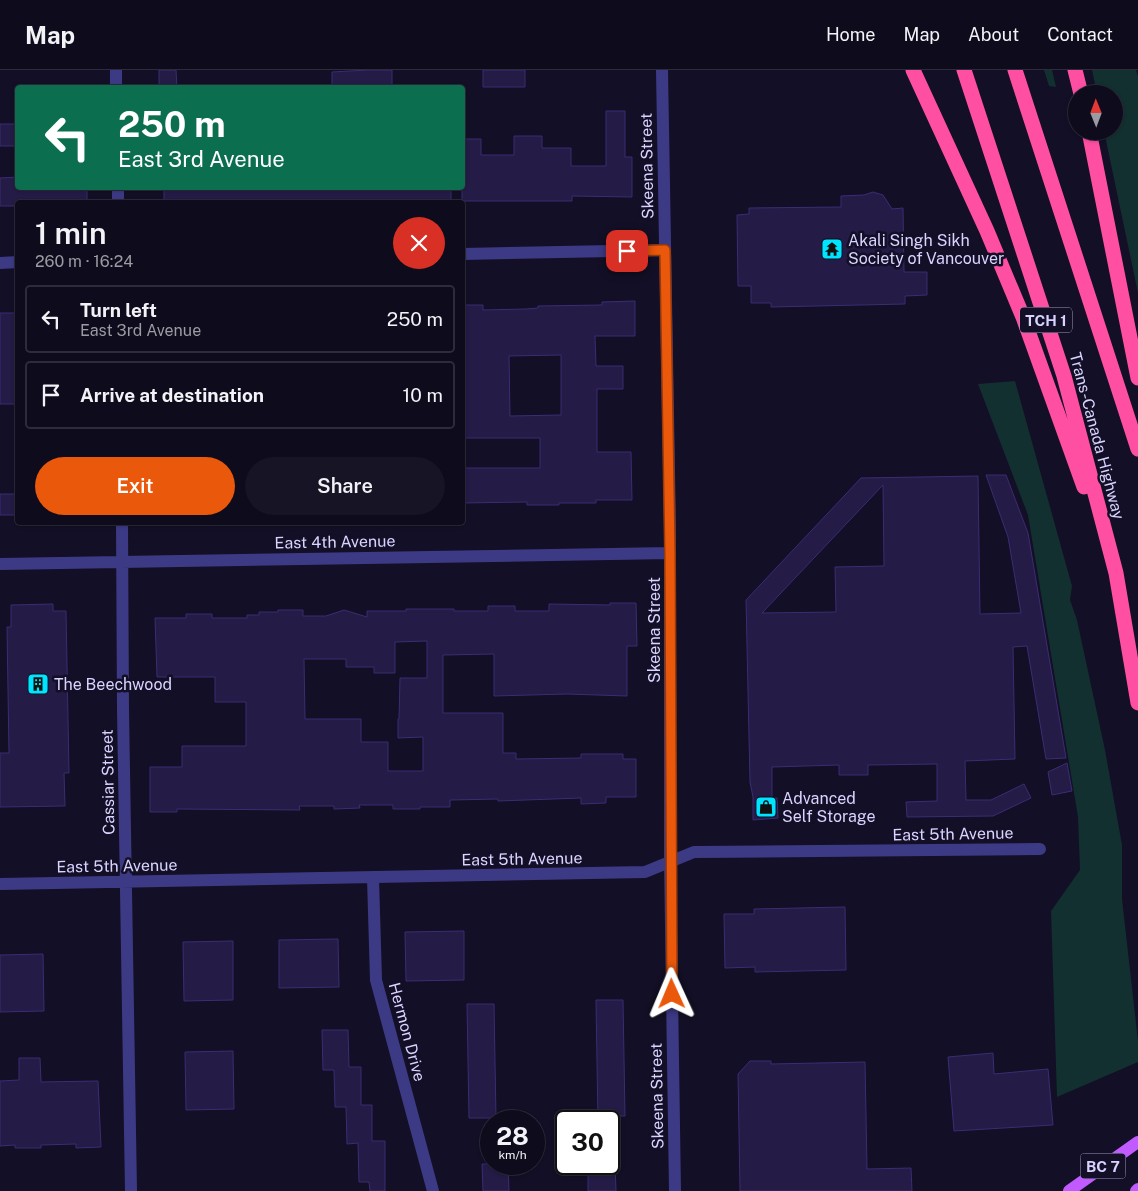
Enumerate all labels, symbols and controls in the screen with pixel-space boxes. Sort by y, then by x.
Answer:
text: Map [25,21,75,49]
text: Home [826,24,876,45]
text: Map [904,24,940,45]
text: About [968,24,1019,45]
text: Contact [1047,24,1113,45]
north arrow [1068,85,1122,140]
map controls [1068,85,1123,140]
text: 250 m [118,104,226,145]
icon: left [35,105,100,170]
street label: Skeena Street [637,113,657,219]
text: East 3rd Avenue [118,146,285,172]
text: 1 min [35,215,106,251]
button: close [393,217,445,269]
pin [606,230,648,272]
place label: Akali Singh Sikh Society of Vancouver [848,231,1004,268]
icon: arrive [613,237,641,265]
temple icon: Akali Singh Sikh Society of Vancouver [820,237,844,261]
text: 260 m · 16:24 [35,252,133,271]
text: Turn left [80,299,157,321]
icon: left [37,305,65,333]
text: 250 m [387,308,443,330]
road number: TCH 1 [1020,308,1072,332]
text: East 3rd Avenue [80,321,201,340]
street label: Trans-Canada Highway [1066,350,1129,522]
icon: arrive [37,381,65,409]
text: Arrive at destination [80,384,264,406]
text: 10 m [403,384,443,406]
button: Exit [35,457,235,515]
button: Share [245,457,445,515]
street label: East 4th Avenue [274,531,396,553]
street label: Skeena Street [645,577,664,683]
building icon: The Beechwood [26,672,50,696]
place label: The Beechwood [54,675,172,694]
street label: Cassiar Street [98,729,118,835]
place label: Advanced Self Storage [782,789,876,826]
shop icon: Advanced Self Storage [754,795,778,819]
street label: East 5th Avenue [892,823,1014,845]
street label: East 5th Avenue [461,848,583,870]
street label: East 5th Avenue [56,855,178,877]
position arrow [645,967,697,1019]
street label: Hermon Drive [385,980,429,1084]
street label: Skeena Street [647,1043,667,1149]
speed limit sign: 30 [555,1110,620,1175]
text: 28 [496,1121,529,1151]
text: km/h [498,1148,527,1162]
road number: BC 7 [1080,1154,1126,1178]

